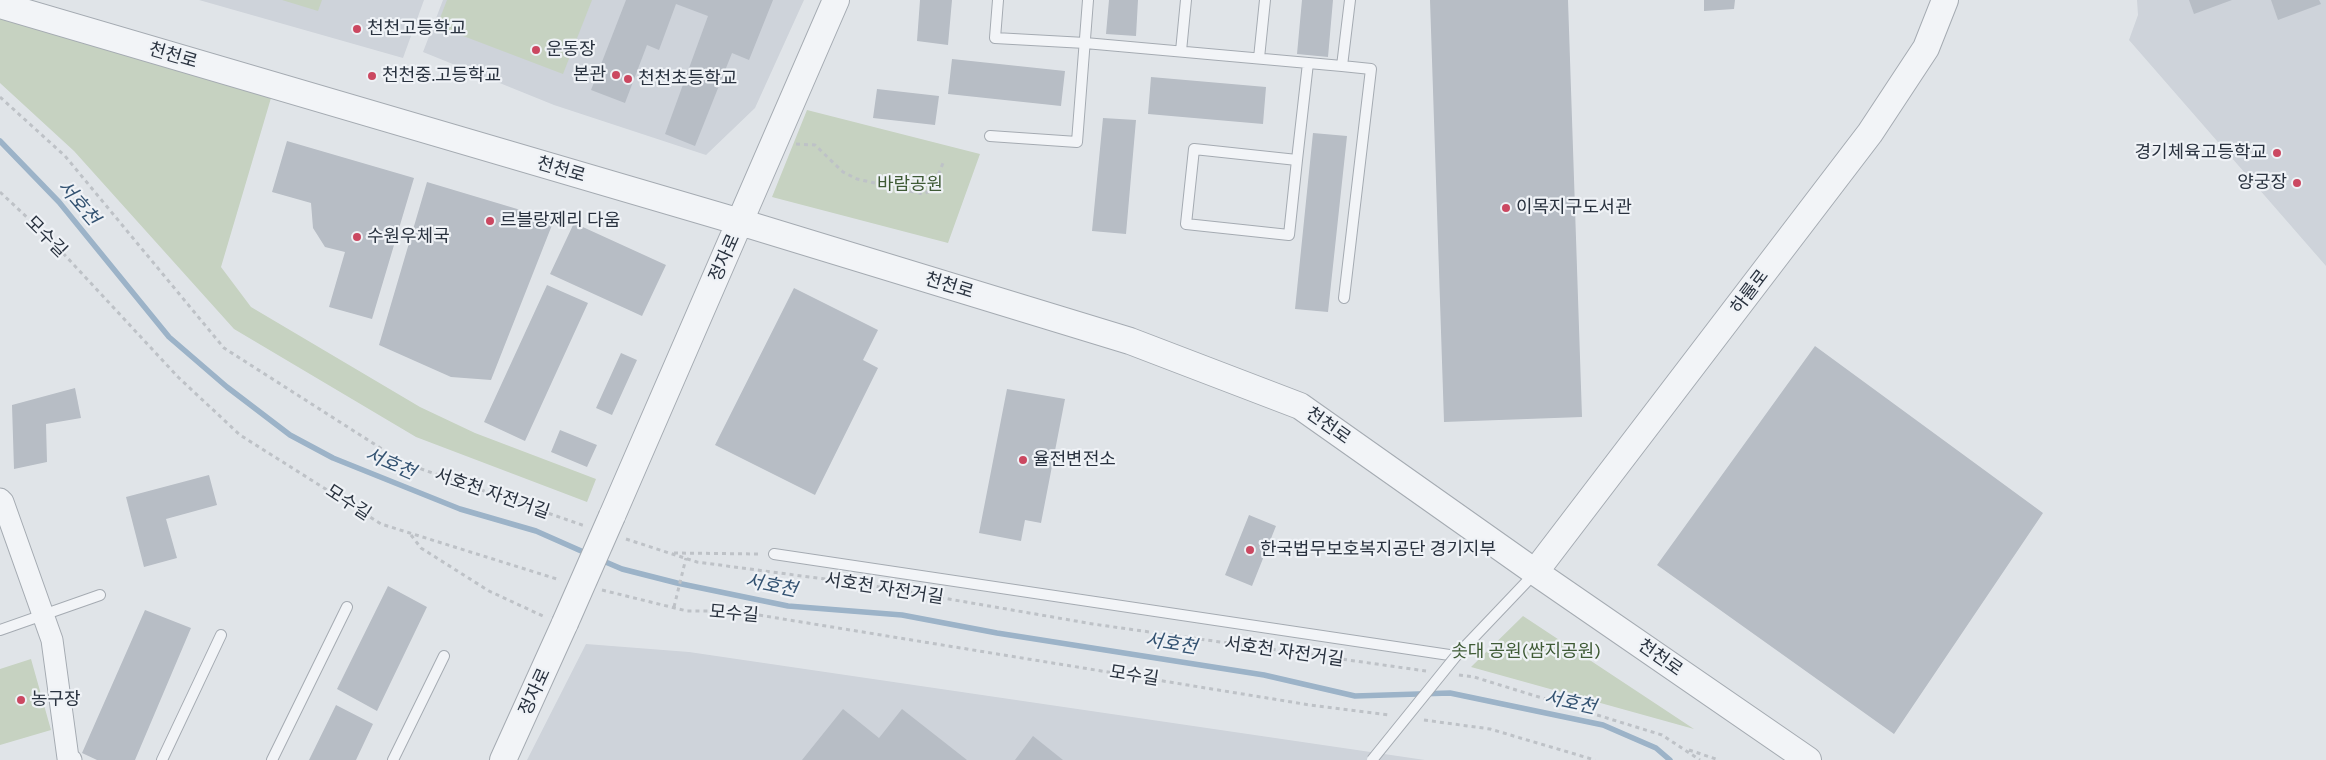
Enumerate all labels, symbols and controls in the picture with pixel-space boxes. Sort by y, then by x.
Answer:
place label: 천천고등학교 [367,18,466,40]
marker: 천천고등학교 [351,23,363,35]
street label: 천천로 [146,39,200,73]
place label: 운동장 [546,39,596,61]
marker: 운동장 [530,44,542,56]
place label: 본관 [573,64,606,86]
place label: 천천중.고등학교 [382,65,501,87]
place label: 천천초등학교 [638,68,737,90]
marker: 본관 [610,69,622,81]
marker: 천천중.고등학교 [366,70,378,82]
marker: 천천초등학교 [622,73,634,85]
place label: 경기체육고등학교 [2135,142,2267,164]
marker: 경기체육고등학교 [2271,147,2283,159]
street label: 천천로 [534,153,588,187]
place label: 양궁장 [2237,172,2287,194]
park label: 바람공원 [877,174,943,196]
water label: 서호천 [52,176,104,230]
marker: 양궁장 [2291,177,2303,189]
place label: 이목지구도서관 [1516,197,1632,219]
marker: 이목지구도서관 [1500,202,1512,214]
place label: 르블랑제리 다움 [500,210,620,232]
street label: 모수길 [21,212,71,262]
marker: 르블랑제리 다움 [484,215,496,227]
place label: 수원우체국 [367,226,450,248]
marker: 수원우체국 [351,231,363,243]
street label: 정자로 [705,231,745,285]
street label: 하률로 [1726,266,1774,318]
street label: 천천로 [922,268,976,304]
street label: 천천로 [1301,403,1355,449]
water label: 서호천 [361,443,419,485]
place label: 율전변전소 [1033,449,1116,471]
marker: 율전변전소 [1017,454,1029,466]
street label: 서호천 자전거길 [432,464,552,524]
street label: 모수길 [321,480,375,526]
place label: 한국법무보호복지공단 경기지부 [1260,539,1496,561]
marker: 한국법무보호복지공단 경기지부 [1244,544,1256,556]
street label: 서호천 자전거길 [823,569,945,609]
water label: 서호천 [743,570,799,602]
street label: 모수길 [708,601,760,627]
water label: 서호천 [1143,629,1199,659]
street label: 서호천 자전거길 [1223,633,1345,671]
street label: 천천로 [1633,635,1687,681]
park label: 솟대 공원(쌈지공원) [1451,641,1601,663]
street label: 모수길 [1108,661,1160,691]
street label: 정자로 [515,665,555,719]
water label: 서호천 [1542,686,1598,720]
place label: 농구장 [31,689,81,711]
marker: 농구장 [15,694,27,706]

